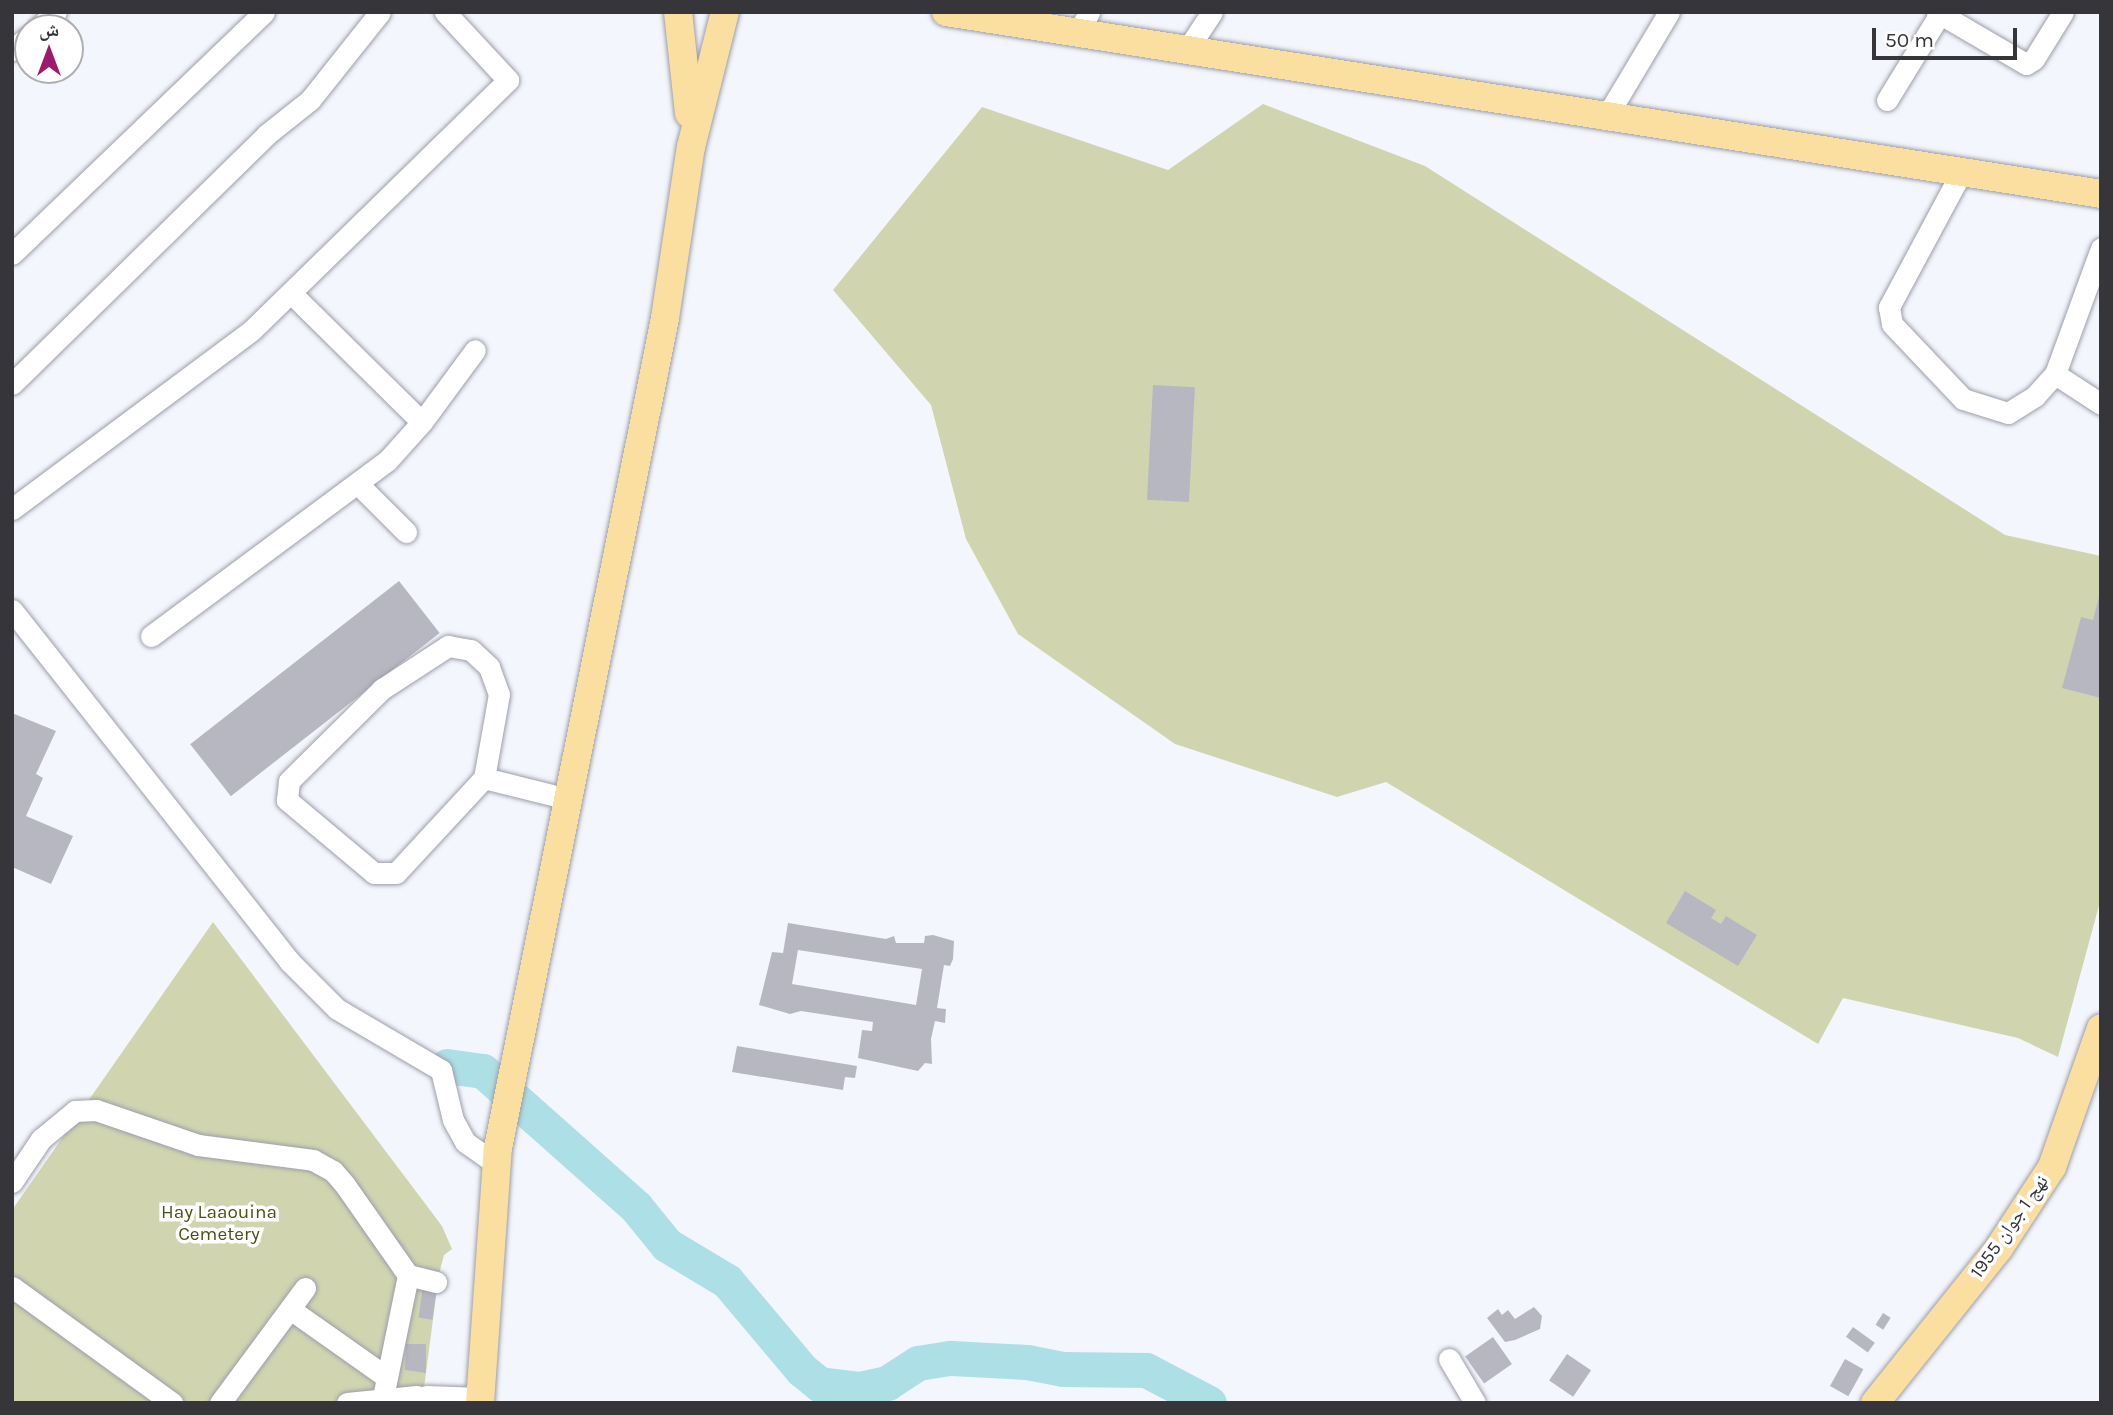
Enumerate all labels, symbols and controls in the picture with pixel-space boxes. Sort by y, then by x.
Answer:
north arrow [14,14,84,84]
scale bar [1875,14,2020,58]
text: ش [39,19,59,41]
text: 50 m [1885,28,1934,52]
street label: نهج 1 جوان 1955 [1966,1171,2054,1283]
park label: Hay Laaouina Cemetery [161,1202,277,1246]

